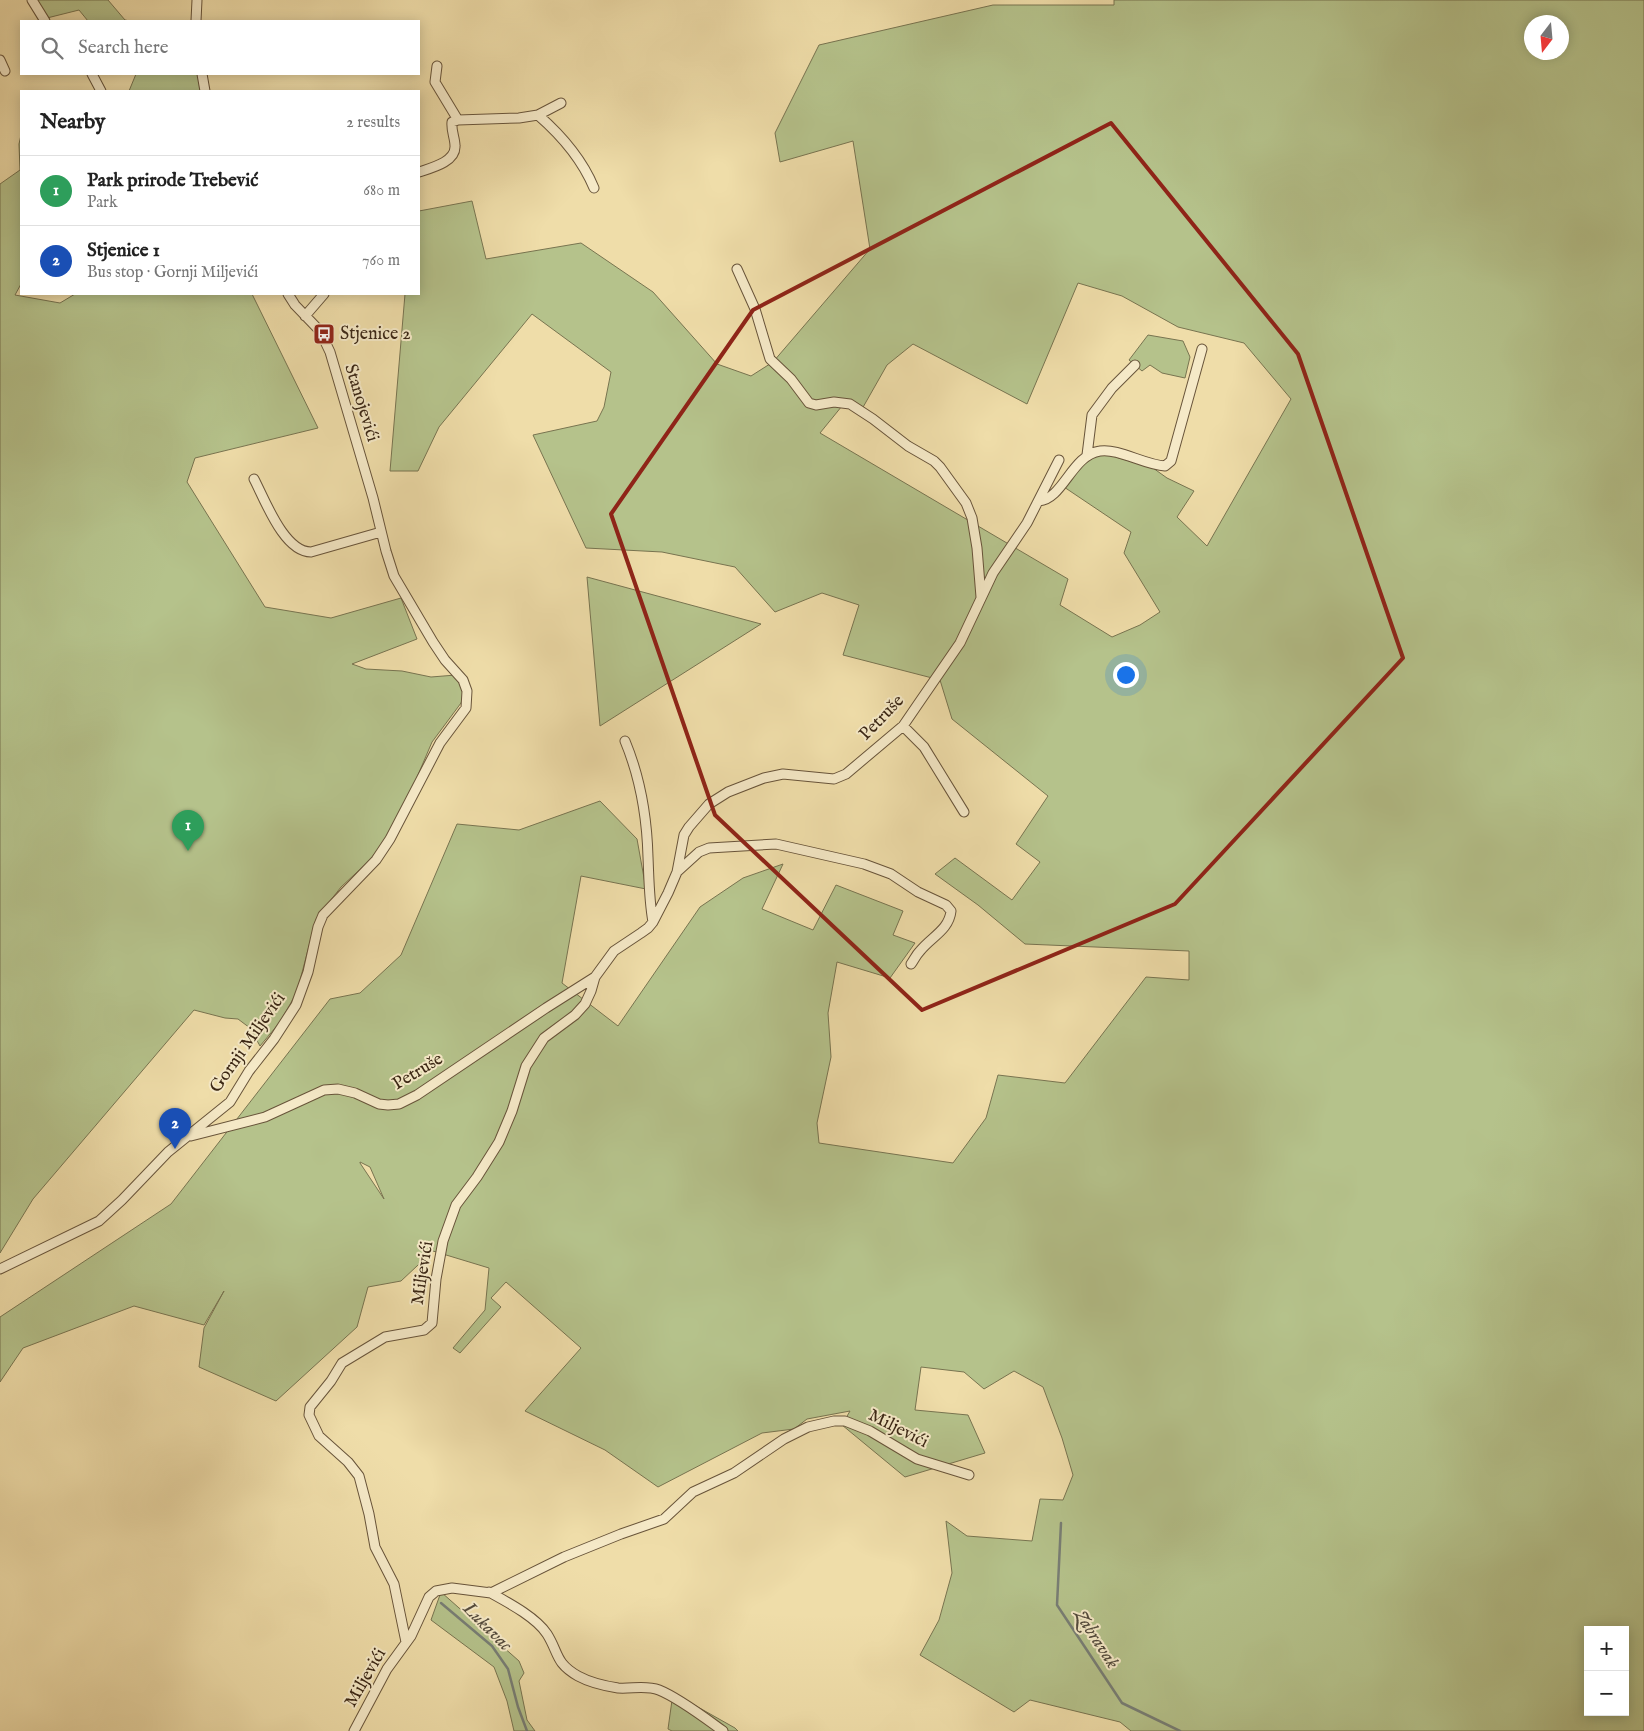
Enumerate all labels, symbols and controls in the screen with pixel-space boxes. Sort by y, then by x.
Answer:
north arrow [1524,15,1569,60]
search box [20,20,420,75]
icon: search [38,34,66,62]
text: Search here [78,36,169,60]
text: Nearby [40,109,105,136]
text: 2 results [346,113,400,133]
text: Park prirode Trebević [87,169,258,193]
text: 1 [53,181,59,201]
text: 680 m [363,181,400,201]
text: Park [87,193,117,213]
text: Stjenice 1 [87,239,160,263]
text: 2 [52,251,60,271]
text: 760 m [362,251,400,271]
text: Bus stop · Gornji Miljevići [87,263,258,283]
bus stop icon: Stjenice 2 [312,322,336,346]
place label: Stjenice 2 [340,323,411,346]
street label: Stanojevići [338,361,384,445]
your location [1113,662,1139,688]
street label: Petruše [855,690,909,746]
pin: 1 [172,810,204,851]
street label: Gornji Miljevići [205,988,291,1098]
street label: Petruše [388,1048,448,1096]
pin: 2 [159,1108,191,1149]
street label: Miljevići [407,1239,439,1307]
street label: Miljevići [864,1404,932,1454]
water label: Lukavac [457,1597,517,1657]
water label: Zabravak [1067,1603,1124,1674]
map controls [1584,1626,1629,1716]
button: + [1584,1626,1629,1671]
street label: Miljevići [340,1644,392,1712]
button: − [1584,1671,1629,1716]

